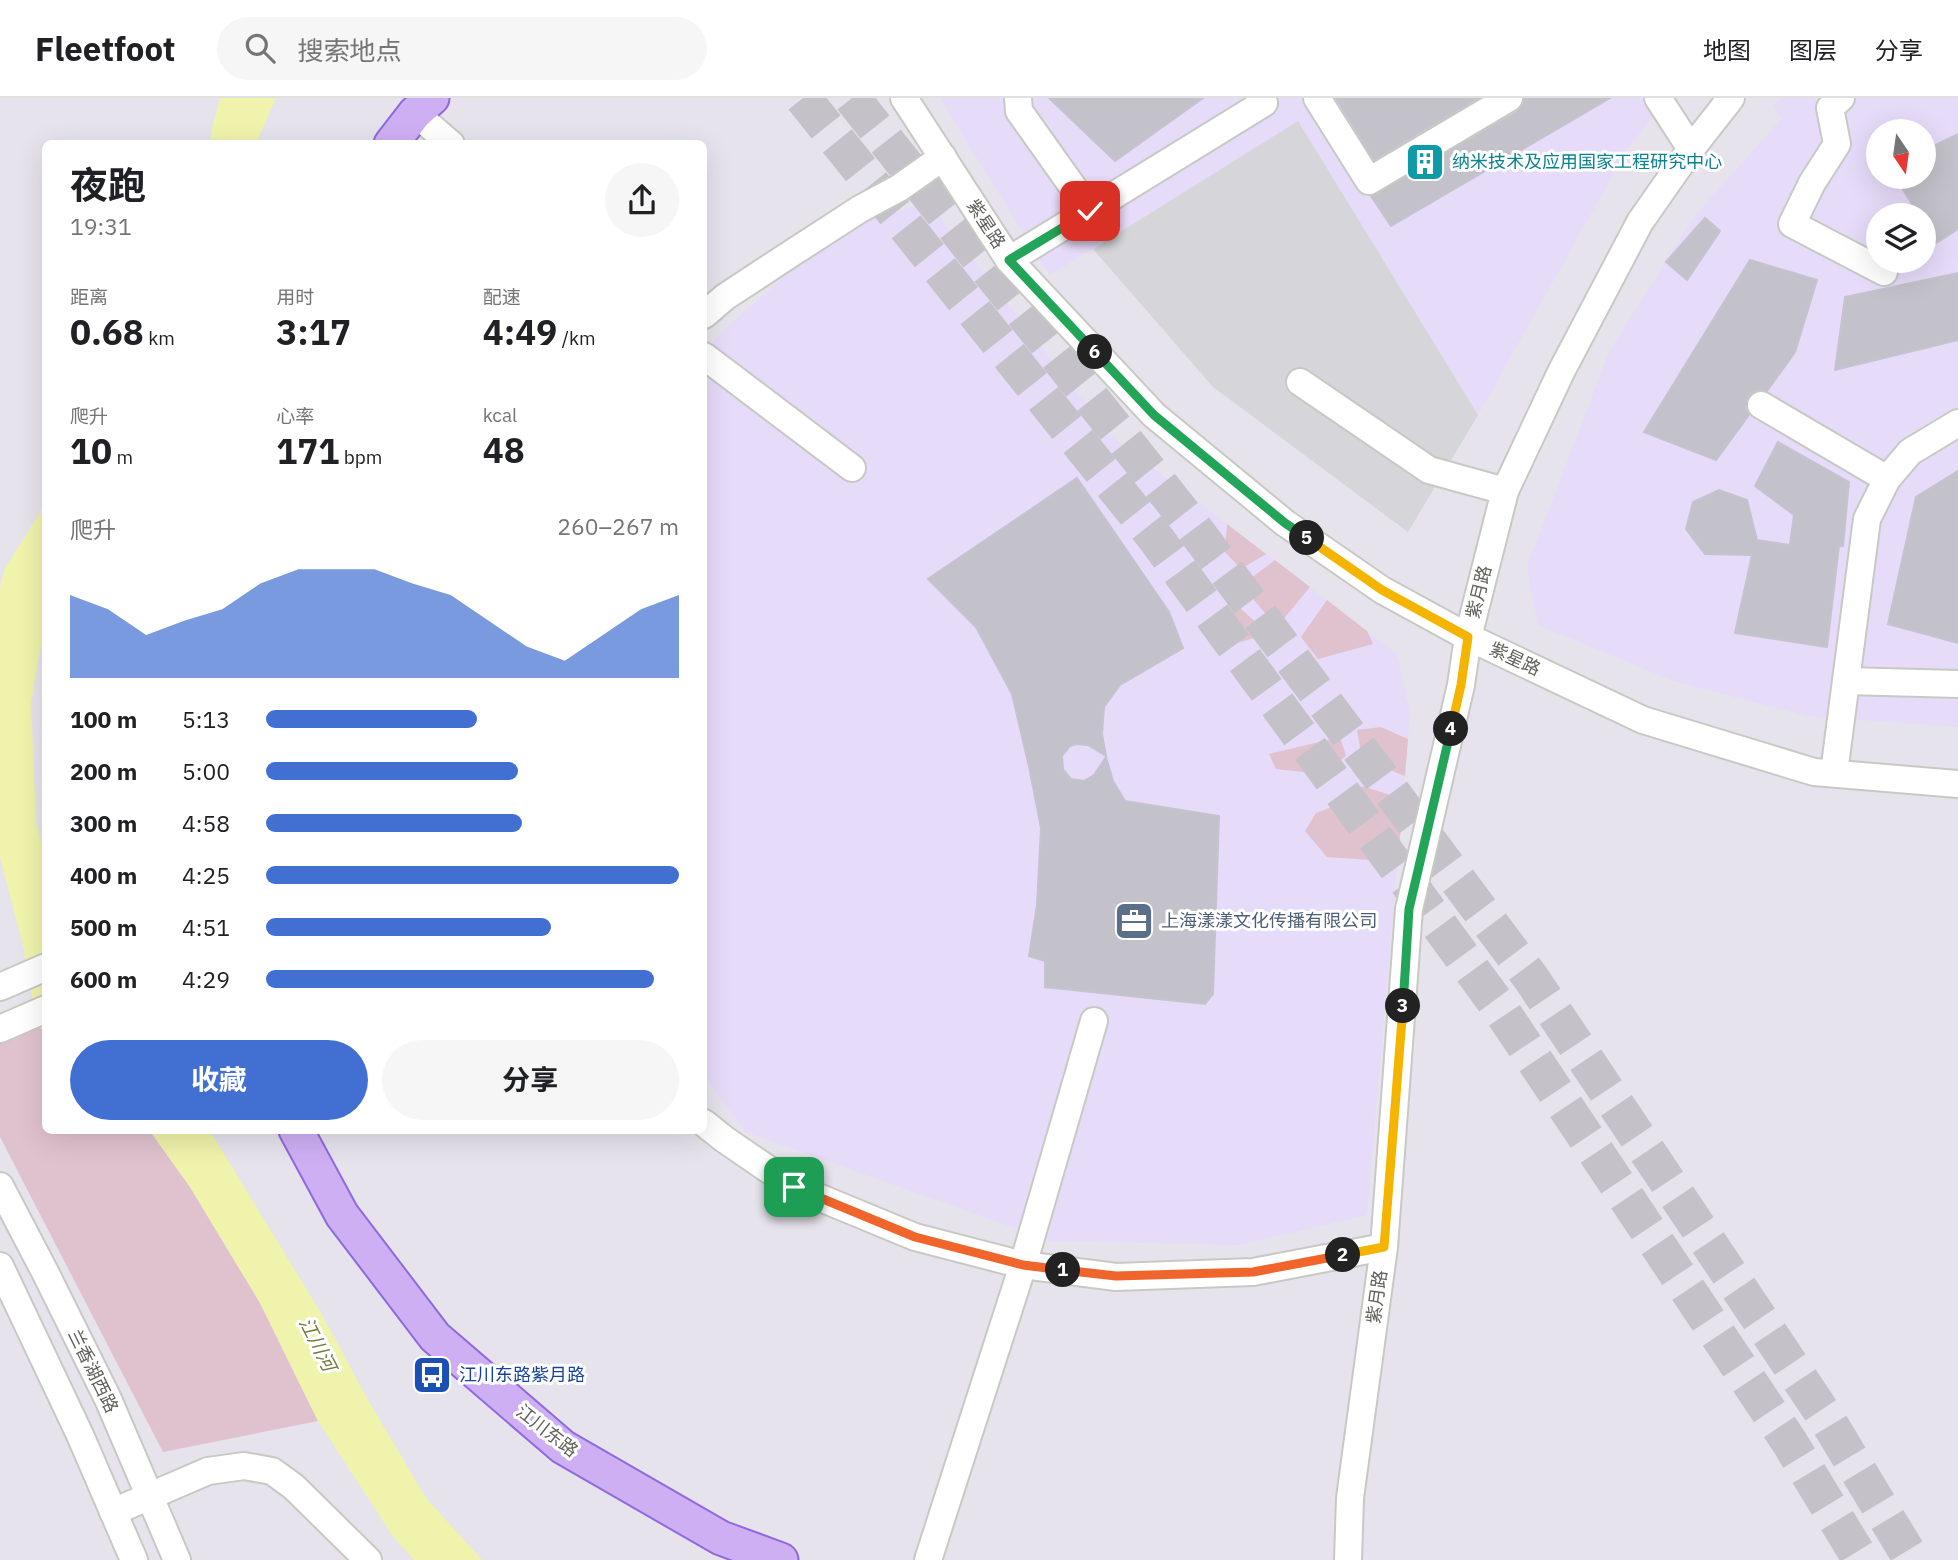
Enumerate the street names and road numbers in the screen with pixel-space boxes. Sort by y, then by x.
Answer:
street label: 紫星路 [962,195,1011,253]
street label: 紫月路 [1461,563,1496,621]
street label: 紫星路 [1486,637,1545,680]
street label: 紫月路 [1361,1269,1392,1325]
street label: 兰香湖西路 [63,1325,124,1416]
street label: 江川东路 [512,1399,583,1462]

